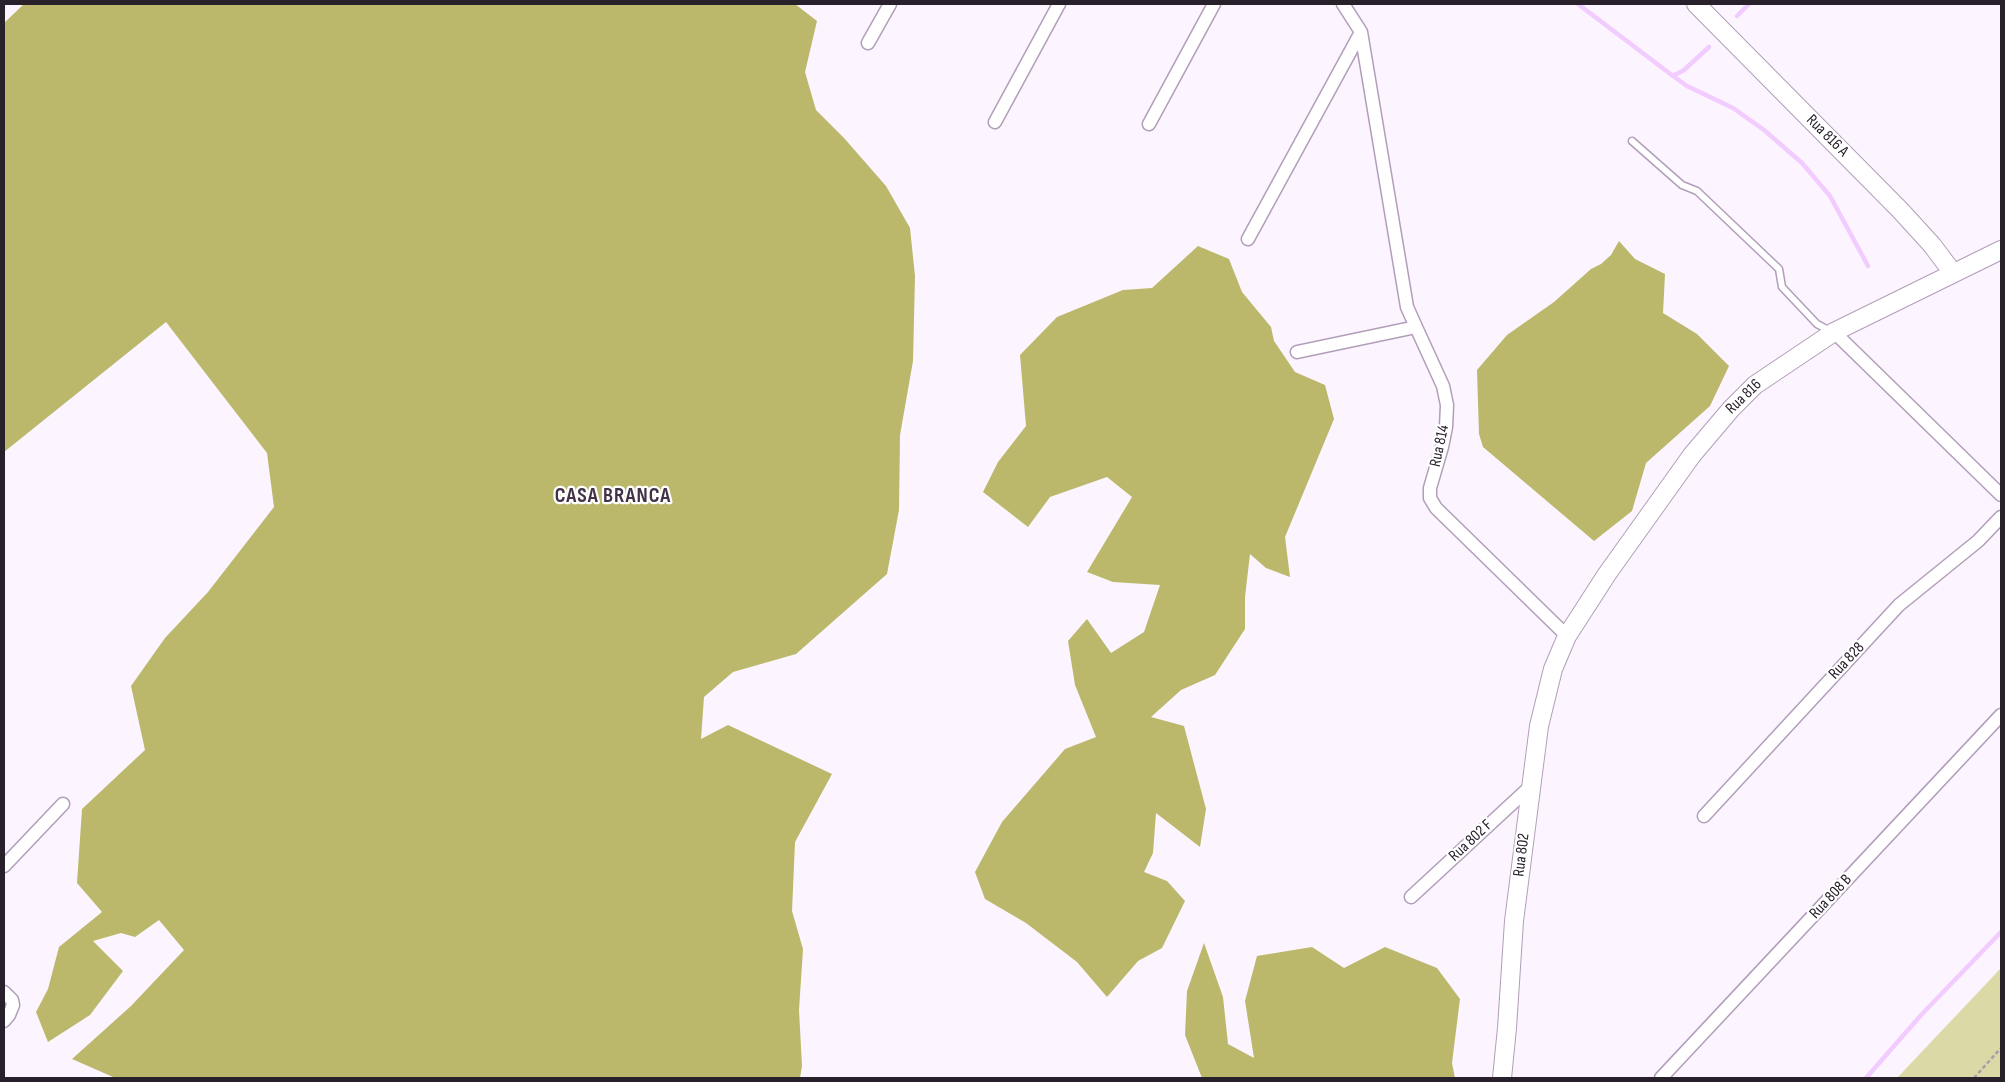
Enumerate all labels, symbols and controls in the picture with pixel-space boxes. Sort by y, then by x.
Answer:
street label: Rua 816 A [1802,111,1852,161]
street label: Rua 816 [1722,375,1766,419]
street label: Rua 814 [1426,423,1454,469]
district label: CASA BRANCA [553,484,673,510]
street label: Rua 828 [1825,639,1869,683]
street label: Rua 802 F [1445,816,1497,866]
street label: Rua 802 [1510,832,1534,878]
street label: Rua 808 B [1806,871,1856,923]

